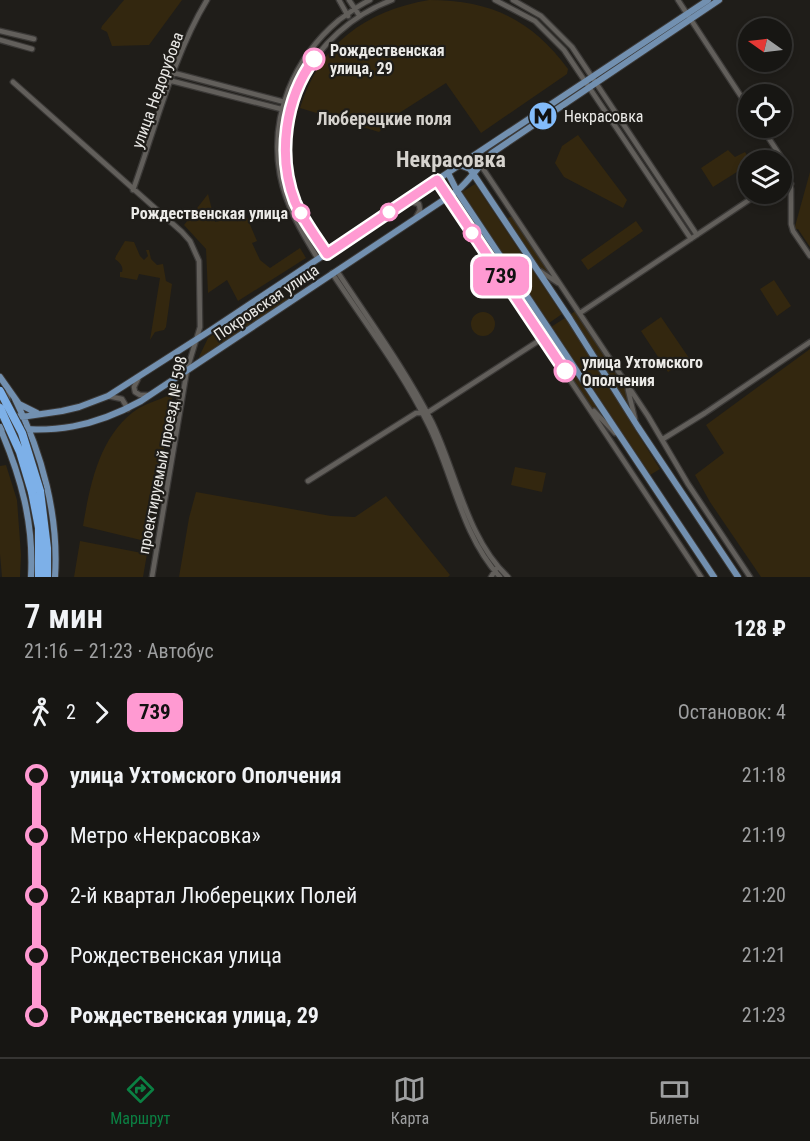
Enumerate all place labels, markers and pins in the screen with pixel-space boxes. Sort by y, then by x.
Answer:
place label: Рождественская улица, 29 [330,41,445,78]
marker: Рождественская улица, 29 [303,48,325,70]
metro station icon: Некрасовка [527,100,559,132]
place label: Некрасовка [564,107,644,126]
unlabelled marker [380,203,398,221]
place label: Рождественская улица [131,204,288,223]
marker: Рождественская улица [292,204,310,222]
unlabelled marker [463,224,481,242]
place label: улица Ухтомского Ополчения [582,353,703,390]
marker: улица Ухтомского Ополчения [554,360,576,382]

